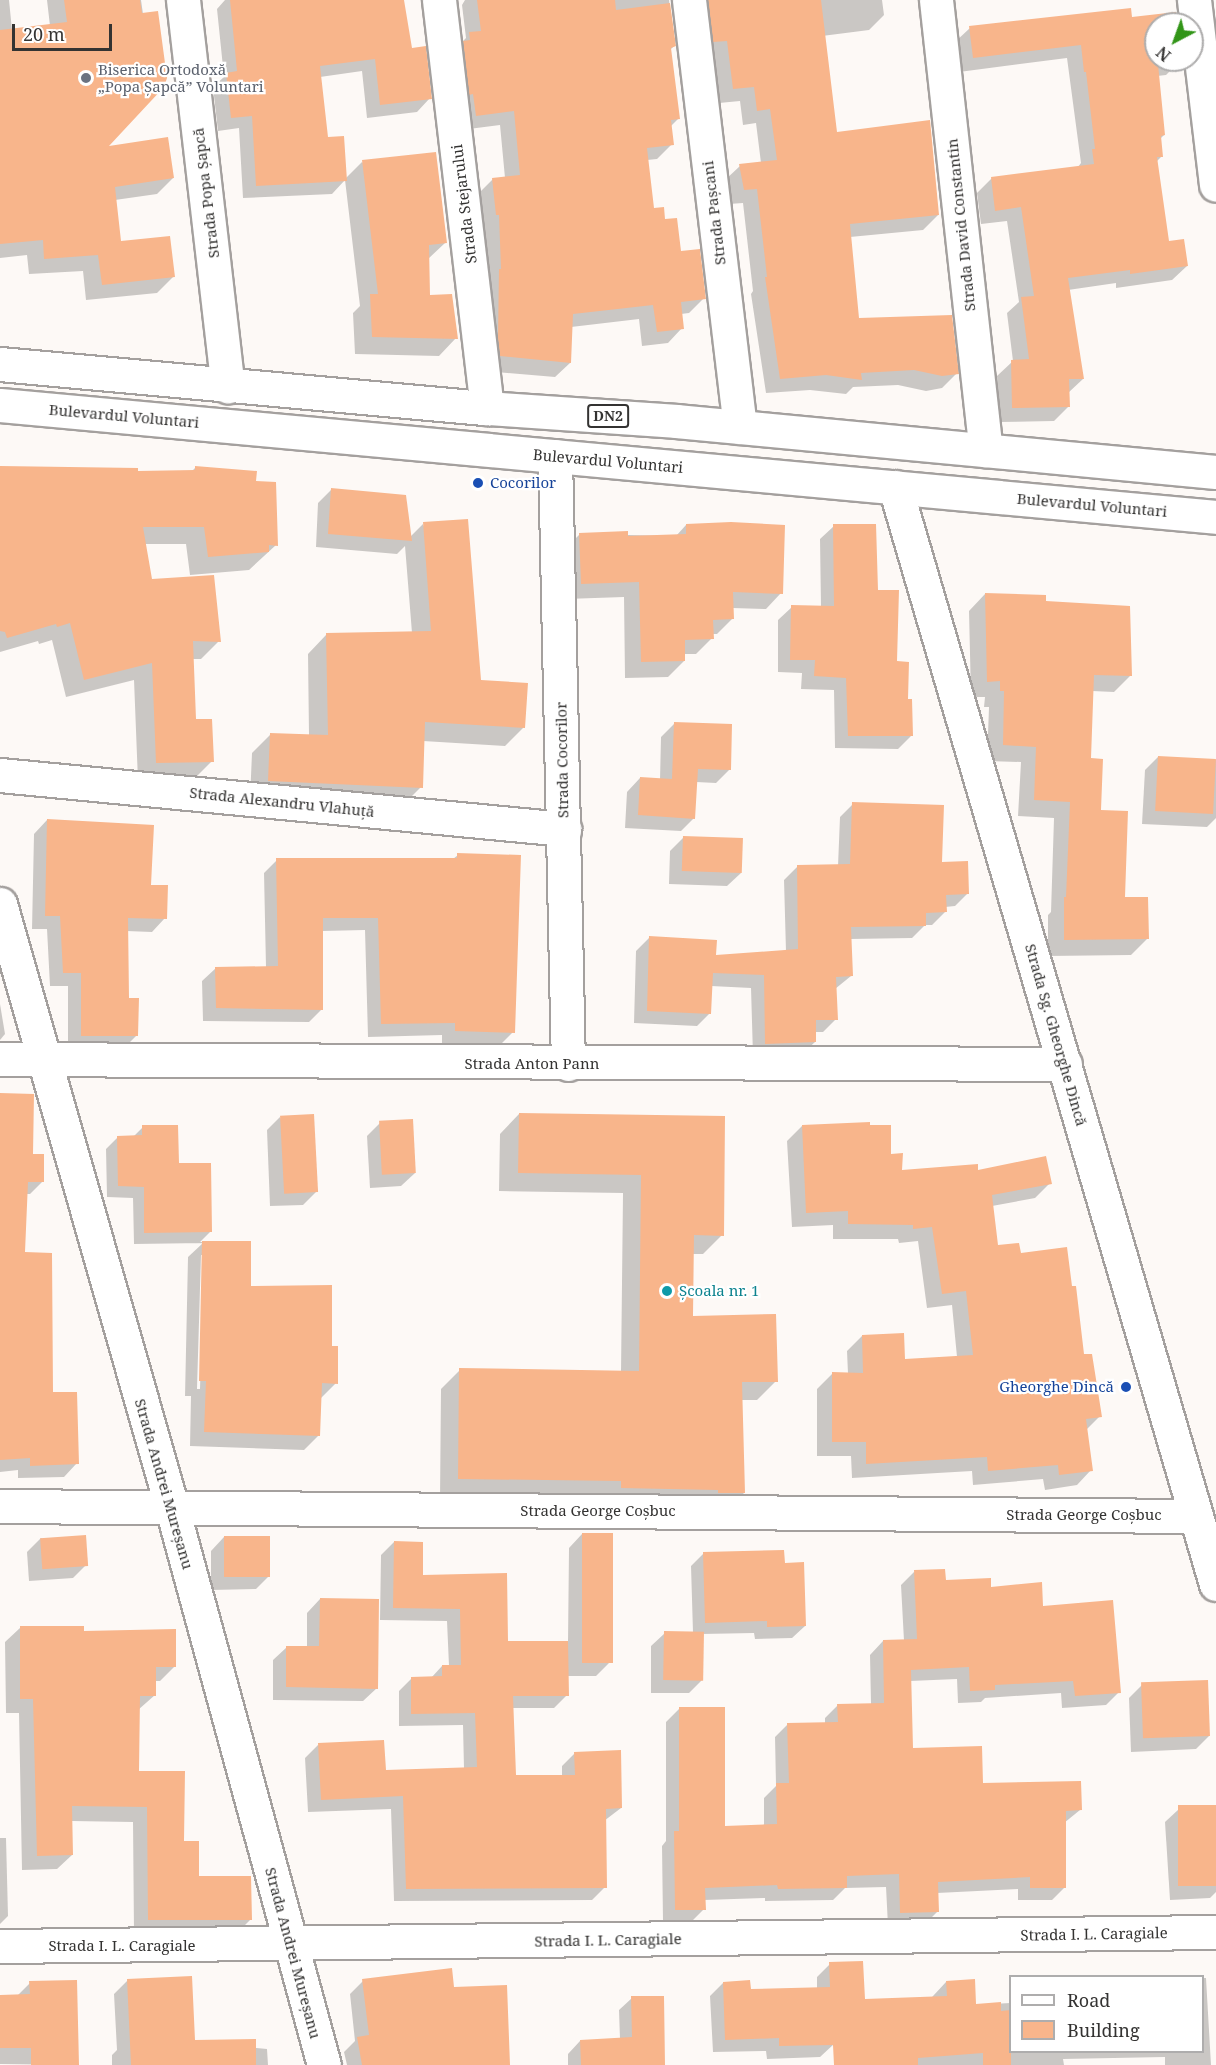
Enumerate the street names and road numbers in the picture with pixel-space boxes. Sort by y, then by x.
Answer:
street label: Strada Popa Șapcă [189,127,223,259]
street label: Strada David Constantin [943,138,979,312]
street label: Strada Stejarului [448,143,480,265]
street label: Strada Pașcani [699,160,729,266]
street label: Bulevardul Voluntari [48,400,200,432]
road number: DN2 [587,405,629,427]
street label: Bulevardul Voluntari [532,445,684,477]
street label: Bulevardul Voluntari [1016,489,1168,521]
street label: Strada Cocorilor [552,702,572,818]
street label: Strada Alexandru Vlahuță [189,783,375,821]
street label: Strada Sg. Gheorghe Dincă [1021,942,1091,1128]
street label: Strada Anton Pann [465,1055,599,1073]
street label: Strada Andrei Mureșanu [131,1397,197,1571]
street label: Strada George Coșbuc [520,1502,676,1520]
street label: Strada George Coșbuc [1006,1506,1162,1524]
street label: Strada Andrei Mureșanu [261,1865,325,2041]
street label: Strada I. L. Caragiale [1020,1924,1168,1944]
street label: Strada I. L. Caragiale [534,1930,682,1950]
street label: Strada I. L. Caragiale [48,1937,196,1955]

